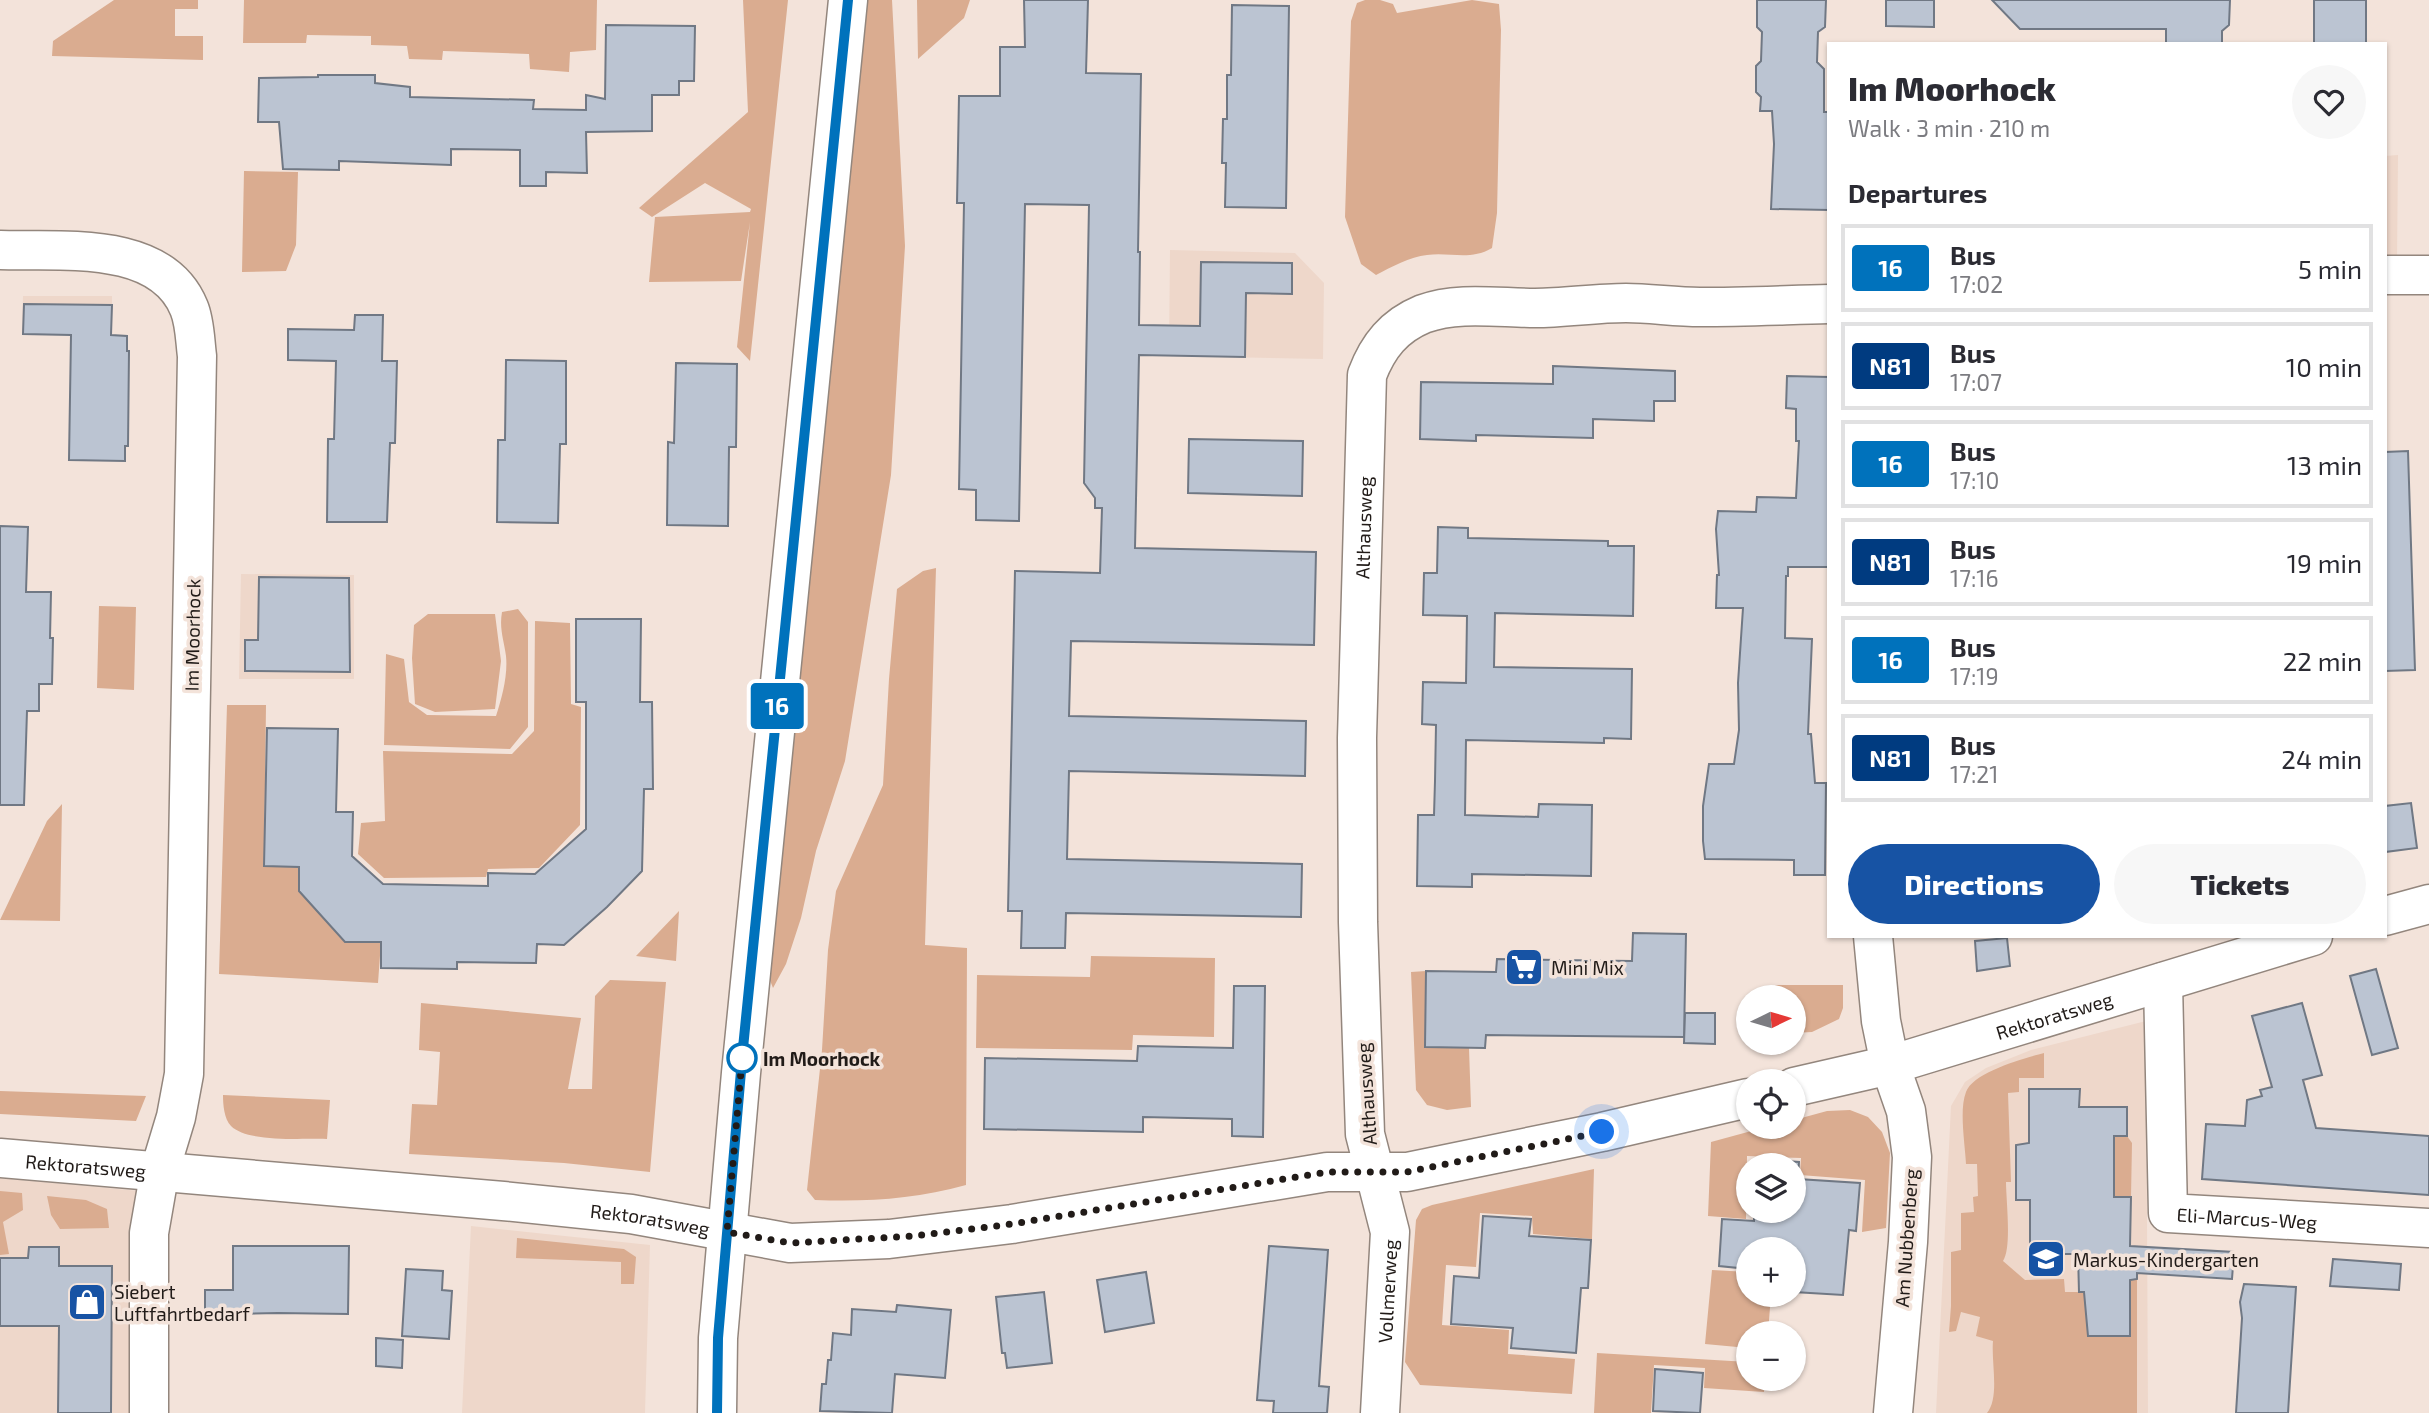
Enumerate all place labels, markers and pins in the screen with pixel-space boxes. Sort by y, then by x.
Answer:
supermarket icon: Mini Mix [1503,946,1545,988]
place label: Mini Mix [1551,956,1624,979]
marker: Im Moorhock [727,1043,757,1073]
place label: Im Moorhock [763,1047,881,1070]
school or university icon: Markus-Kindergarten [2025,1238,2067,1280]
place label: Markus-Kindergarten [2073,1248,2259,1271]
place label: Siebert Luftfahrtbedarf [114,1280,251,1325]
shop icon: Siebert Luftfahrtbedarf [66,1281,108,1323]

